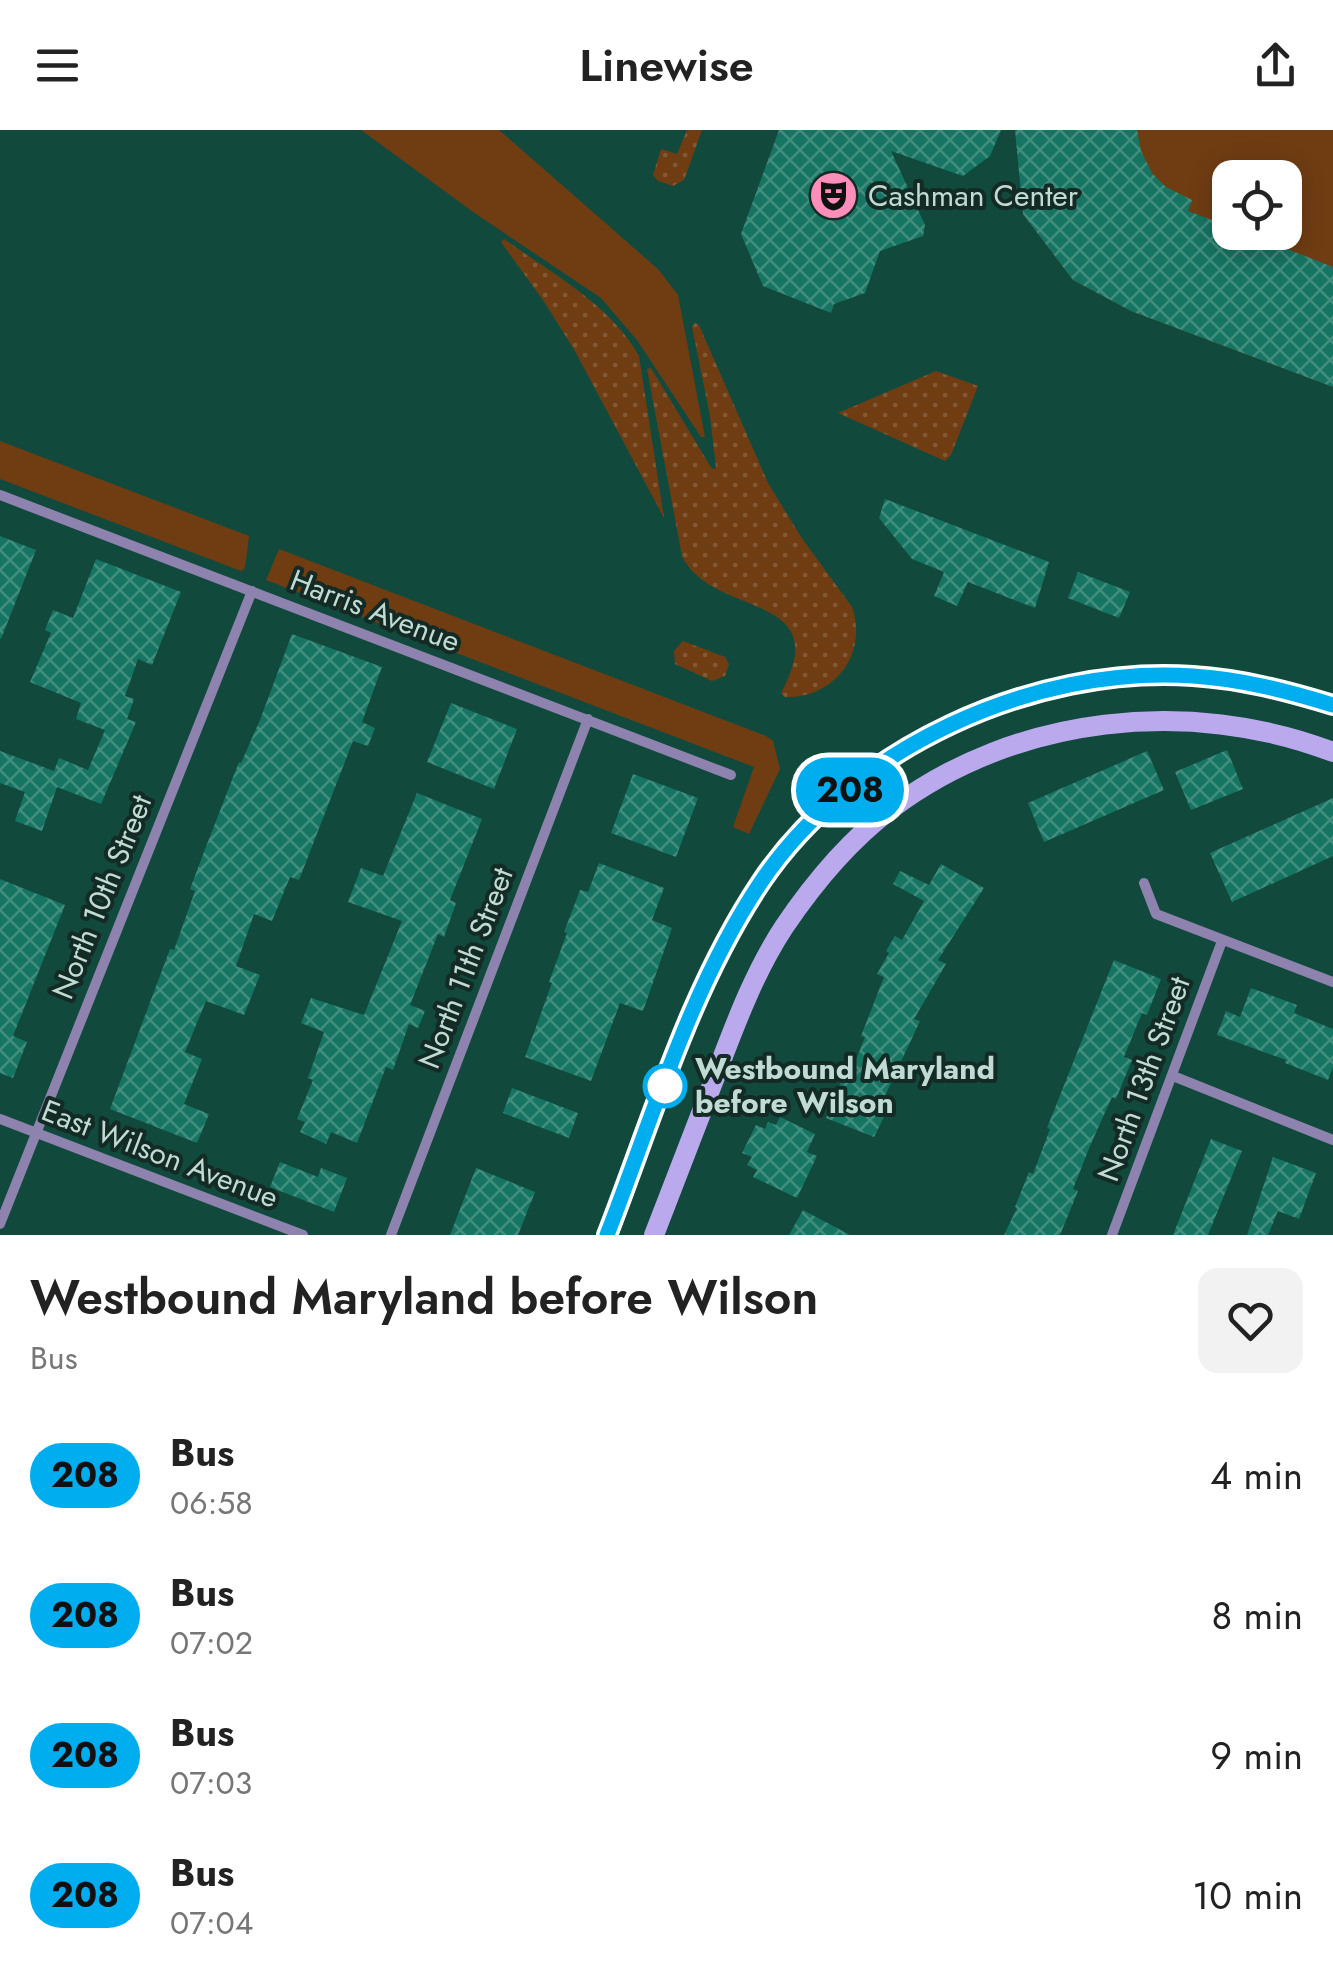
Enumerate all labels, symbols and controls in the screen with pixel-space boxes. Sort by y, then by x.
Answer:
text: Linewise [579,33,754,98]
icon: menu [30,38,85,93]
icon: share [1248,38,1303,93]
map controls [1212,160,1302,250]
button: locate [1212,160,1302,250]
theatre icon: Cashman Center [807,170,859,222]
place label: Cashman Center [868,174,1079,217]
street label: Harris Avenue [284,558,466,663]
line badge: 208 [792,758,908,822]
text: 208 [816,765,884,815]
street label: North 10th Street [41,787,162,1005]
street label: North 11th Street [407,860,524,1075]
street label: North 13th Street [1087,970,1201,1187]
place label: Westbound Maryland before Wilson [695,1047,995,1124]
marker: Westbound Maryland before Wilson [644,1065,686,1107]
street label: East Wilson Avenue [36,1089,285,1218]
text: Westbound Maryland before Wilson [30,1263,818,1332]
button: heart [1198,1268,1303,1373]
text: Bus [30,1335,78,1381]
text: Bus [170,1425,234,1480]
text: 4 min [1210,1448,1303,1503]
text: 208 [51,1450,119,1500]
text: 06:58 [170,1480,253,1526]
text: Bus [170,1565,234,1620]
text: 8 min [1211,1588,1303,1643]
text: 208 [51,1590,119,1640]
text: 07:02 [170,1620,253,1666]
text: Bus [170,1705,234,1760]
text: 9 min [1210,1728,1303,1783]
text: 208 [51,1730,119,1780]
text: 07:03 [170,1760,252,1806]
text: Bus [170,1845,234,1900]
text: 10 min [1192,1868,1303,1923]
text: 208 [51,1870,119,1920]
text: 07:04 [170,1900,253,1946]

